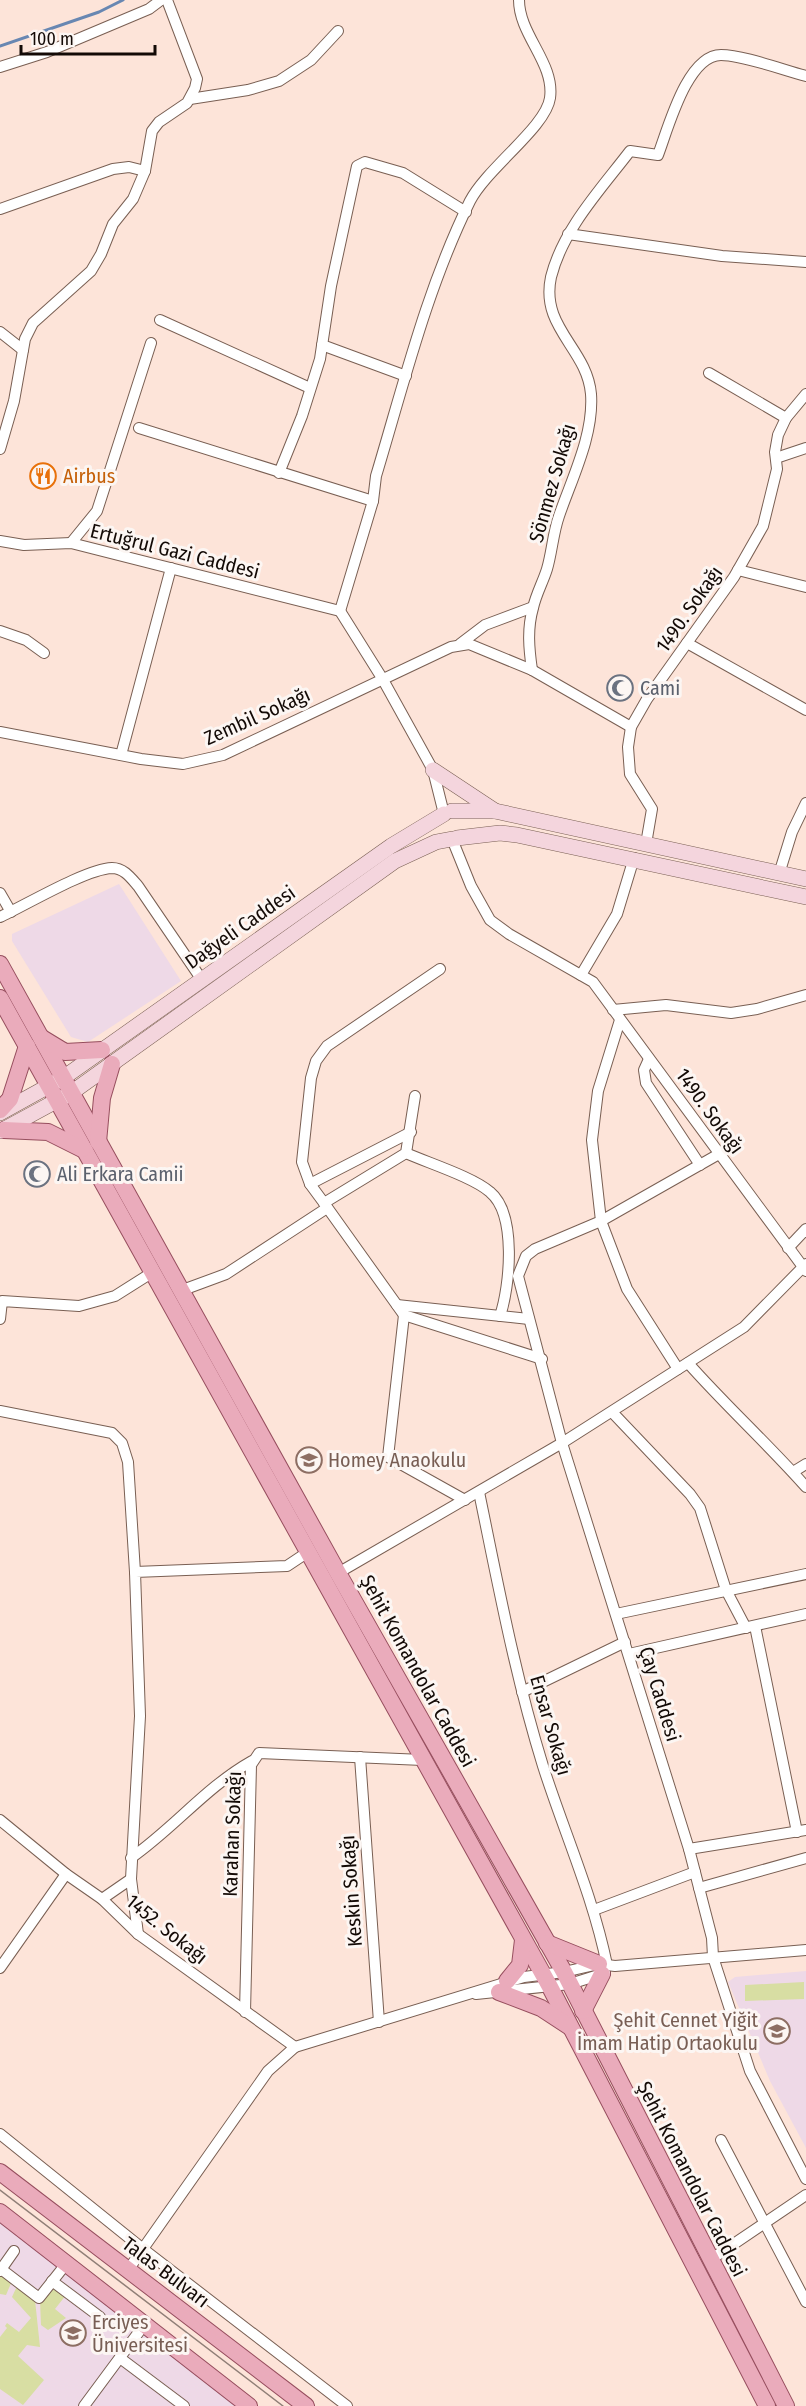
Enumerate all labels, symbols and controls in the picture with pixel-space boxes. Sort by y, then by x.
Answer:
scale bar [21,18,154,56]
text: 100 m [30,28,74,50]
street label: Sönmez Sokağı [524,421,580,545]
restaurant icon: Airbus [28,461,58,491]
place label: Airbus [63,464,115,488]
street label: Ertuğrul Gazi Caddesi [88,518,262,584]
street label: 1490. Sokağı [651,561,727,657]
mosque icon: Cami [605,673,635,703]
place label: Cami [640,676,680,700]
street label: Zembil Sokağı [200,682,314,750]
street label: Dağyeli Caddesi [180,880,300,974]
street label: 1490. Sokağı [671,1064,749,1158]
mosque icon: Ali Erkara Camii [22,1159,52,1189]
place label: Ali Erkara Camii [57,1162,184,1186]
school or university icon: Homey Anaokulu [294,1445,324,1475]
place label: Homey Anaokulu [328,1448,466,1472]
street label: Şehit Komandolar Caddesi [354,1571,481,1772]
street label: Çay Caddesi [633,1644,686,1745]
street label: Ensar Sokağı [525,1672,577,1778]
street label: Karahan Sokağı [218,1771,246,1897]
street label: Keskin Sokağı [335,1834,367,1948]
street label: 1452. Sokağı [122,1889,212,1969]
place label: Şehit Cennet Yiğit İmam Hatip Ortaokulu [577,2008,758,2055]
school or university icon: Şehit Cennet Yiğit İmam Hatip Ortaokulu [762,2016,792,2046]
street label: Şehit Komandolar Caddesi [631,2077,752,2281]
street label: Talas Bulvarı [118,2231,214,2313]
place label: Erciyes Üniversitesi [92,2310,188,2357]
school or university icon: Erciyes Üniversitesi [58,2318,88,2348]

